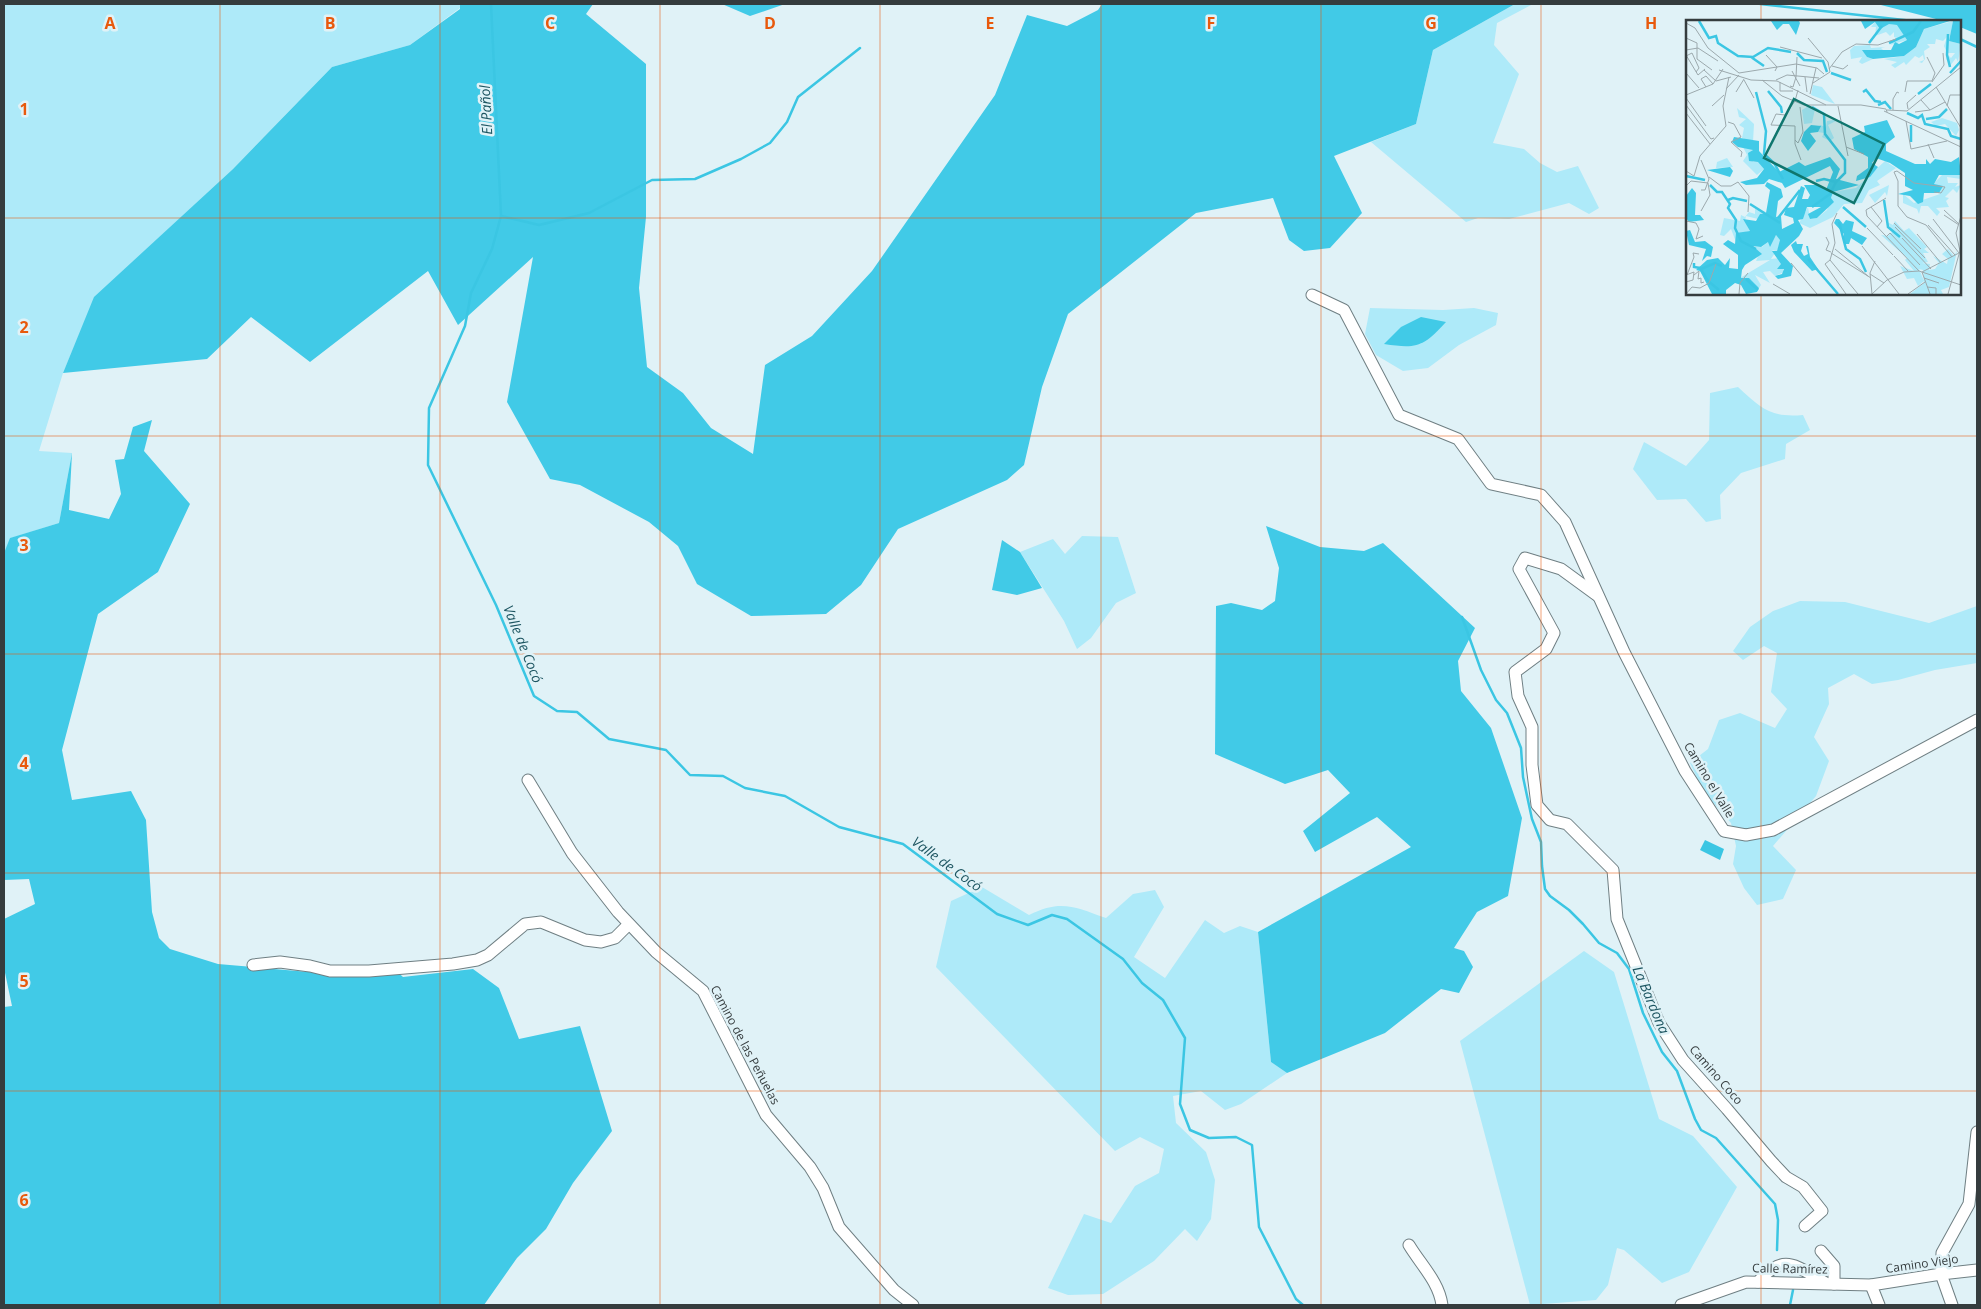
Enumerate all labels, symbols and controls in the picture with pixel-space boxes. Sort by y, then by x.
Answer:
text: A [104,12,116,34]
text: B [325,12,335,34]
text: C [545,12,555,34]
text: D [764,12,776,34]
text: E [986,12,995,34]
text: F [1207,12,1215,34]
text: G [1425,12,1437,34]
text: H [1645,12,1657,34]
inset map [1686,20,1961,295]
water label: El Pañol [475,84,496,135]
text: 1 [19,98,29,120]
text: 2 [19,316,29,338]
text: 3 [19,534,29,556]
water label: Valle de Cocó [499,602,548,686]
street label: Camino el Valle [1680,739,1739,821]
text: 4 [19,752,29,774]
water label: Valle de Cocó [908,832,986,896]
water label: La Bardona [1629,963,1674,1037]
text: 5 [19,970,29,992]
street label: Camino de las Peñuelas [707,982,784,1108]
street label: Camino Coco [1686,1041,1747,1108]
text: 6 [19,1189,29,1211]
street label: Camino Viejo [1884,1250,1959,1277]
street label: Calle Ramírez [1752,1259,1828,1278]

